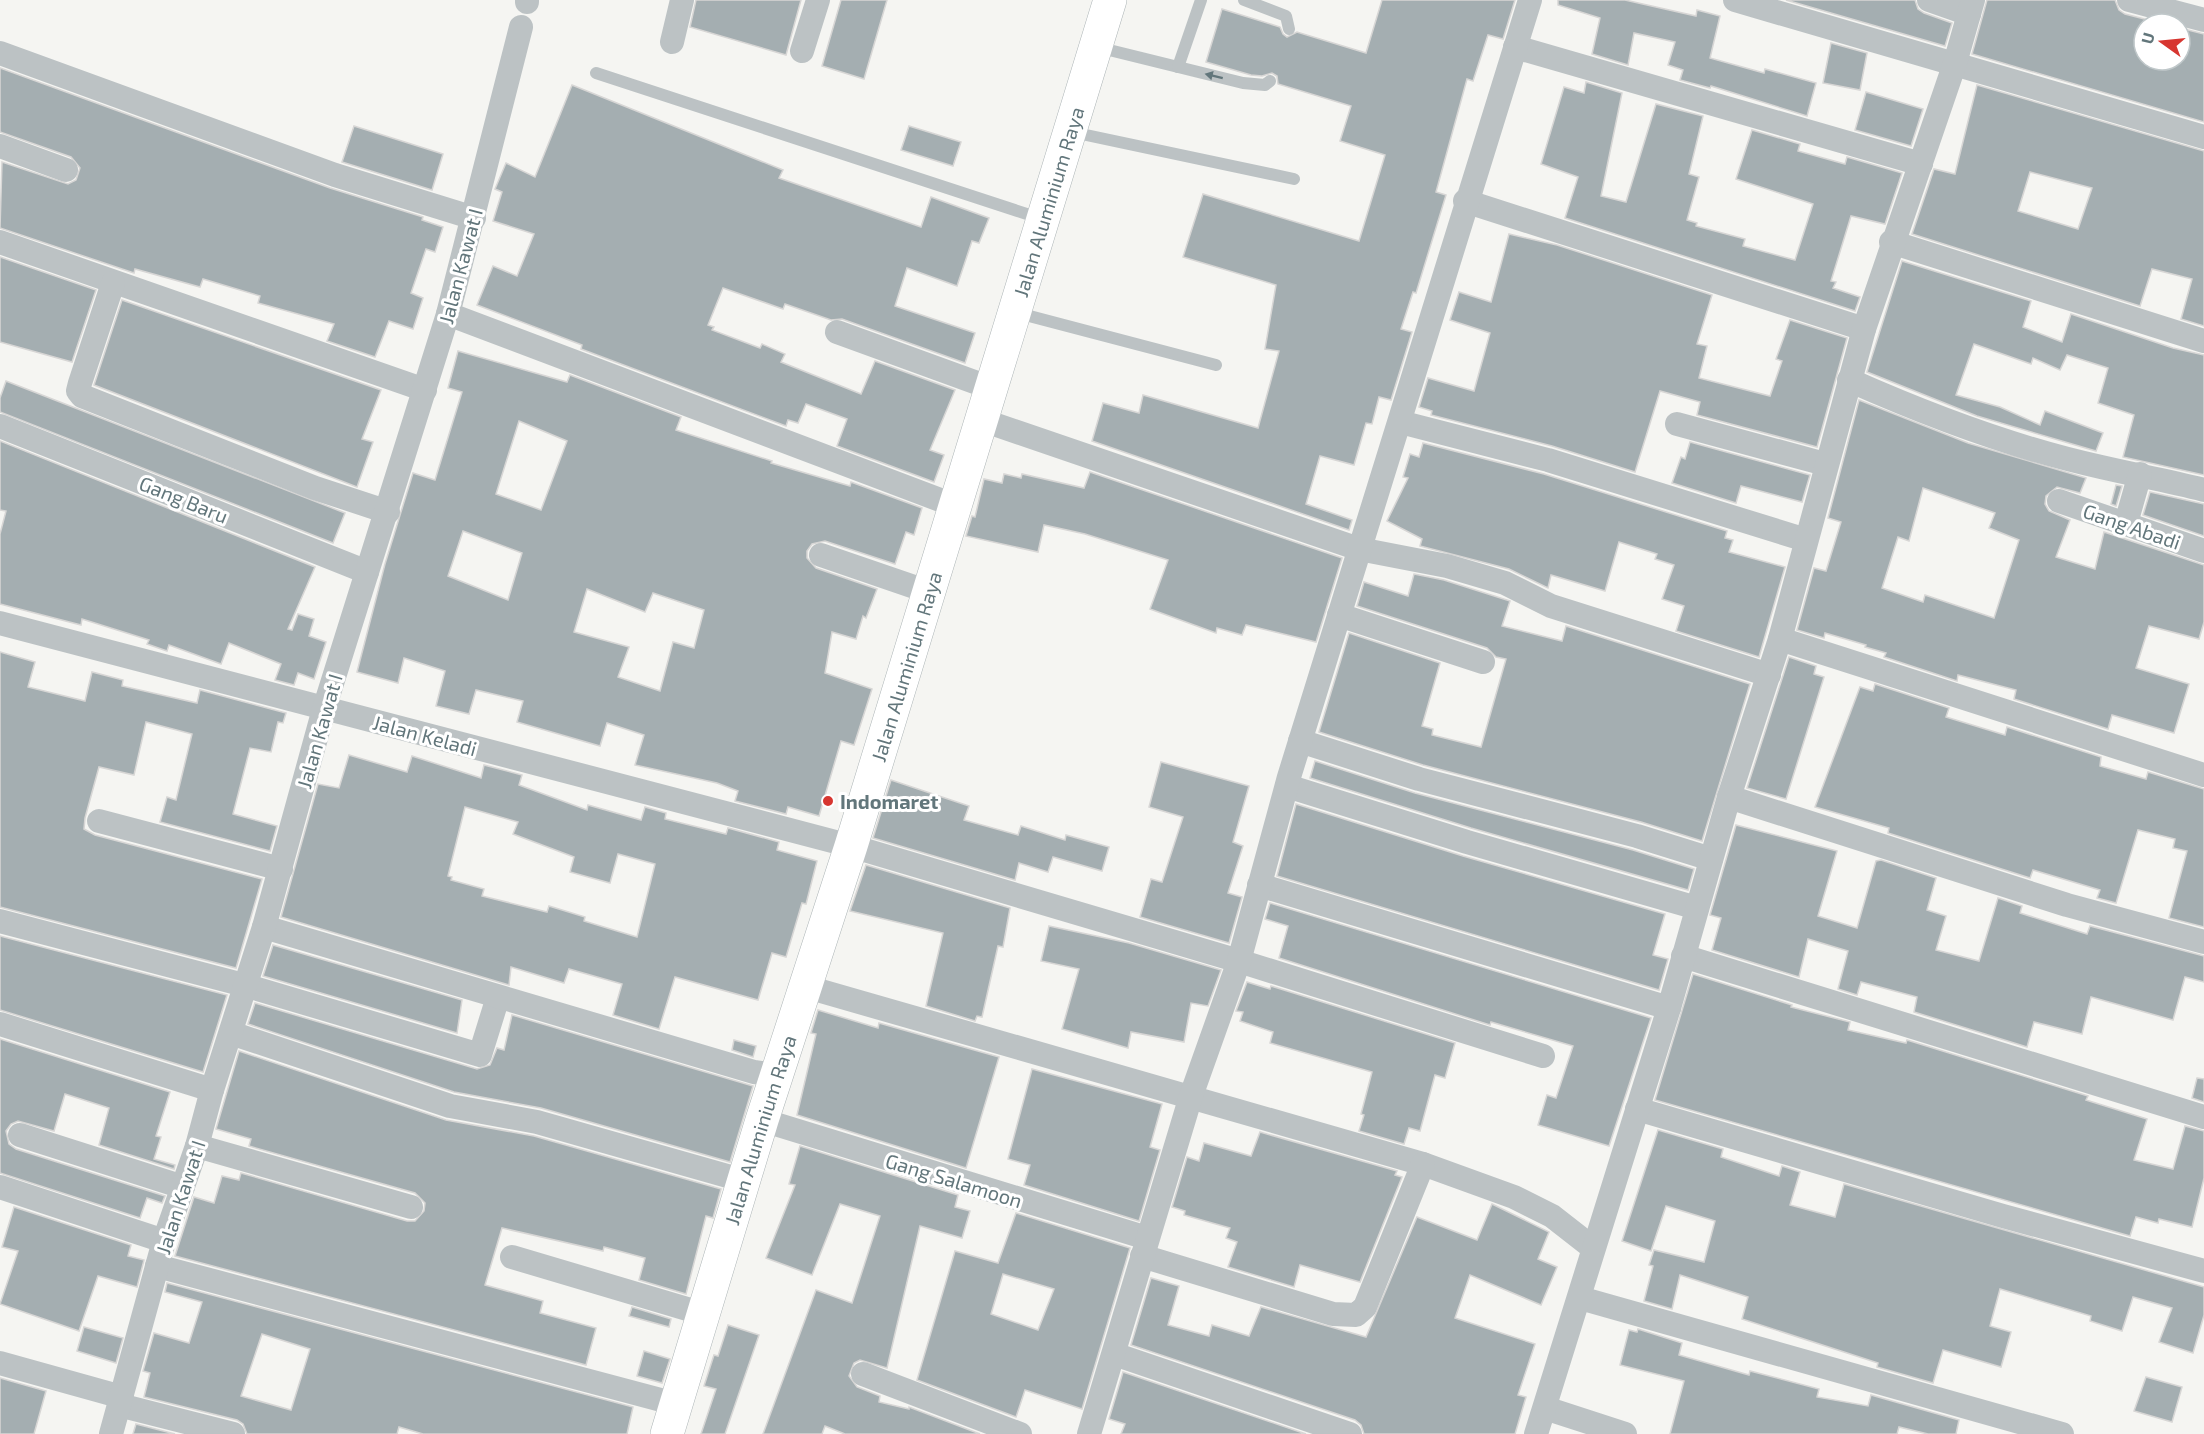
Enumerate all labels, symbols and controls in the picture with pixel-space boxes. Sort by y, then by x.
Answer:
north arrow [2132,12,2192,72]
text: U [2136,30,2158,46]
one-way arrow [1205,70,1223,80]
street label: Jalan Aluminium Raya [1008,104,1089,300]
street label: Jalan Kawat I [433,206,487,326]
street label: Gang Baru [136,470,232,528]
street label: Gang Abadi [2080,498,2184,554]
street label: Jalan Aluminium Raya [866,568,946,764]
street label: Jalan Kawat I [291,671,347,791]
street label: Jalan Keladi [370,710,480,760]
place label: Indomaret [840,789,938,813]
marker: Indomaret [821,794,835,808]
street label: Jalan Aluminium Raya [719,1032,801,1228]
street label: Jalan Kawat I [150,1137,210,1257]
street label: Gang Salamoon [883,1148,1025,1212]

